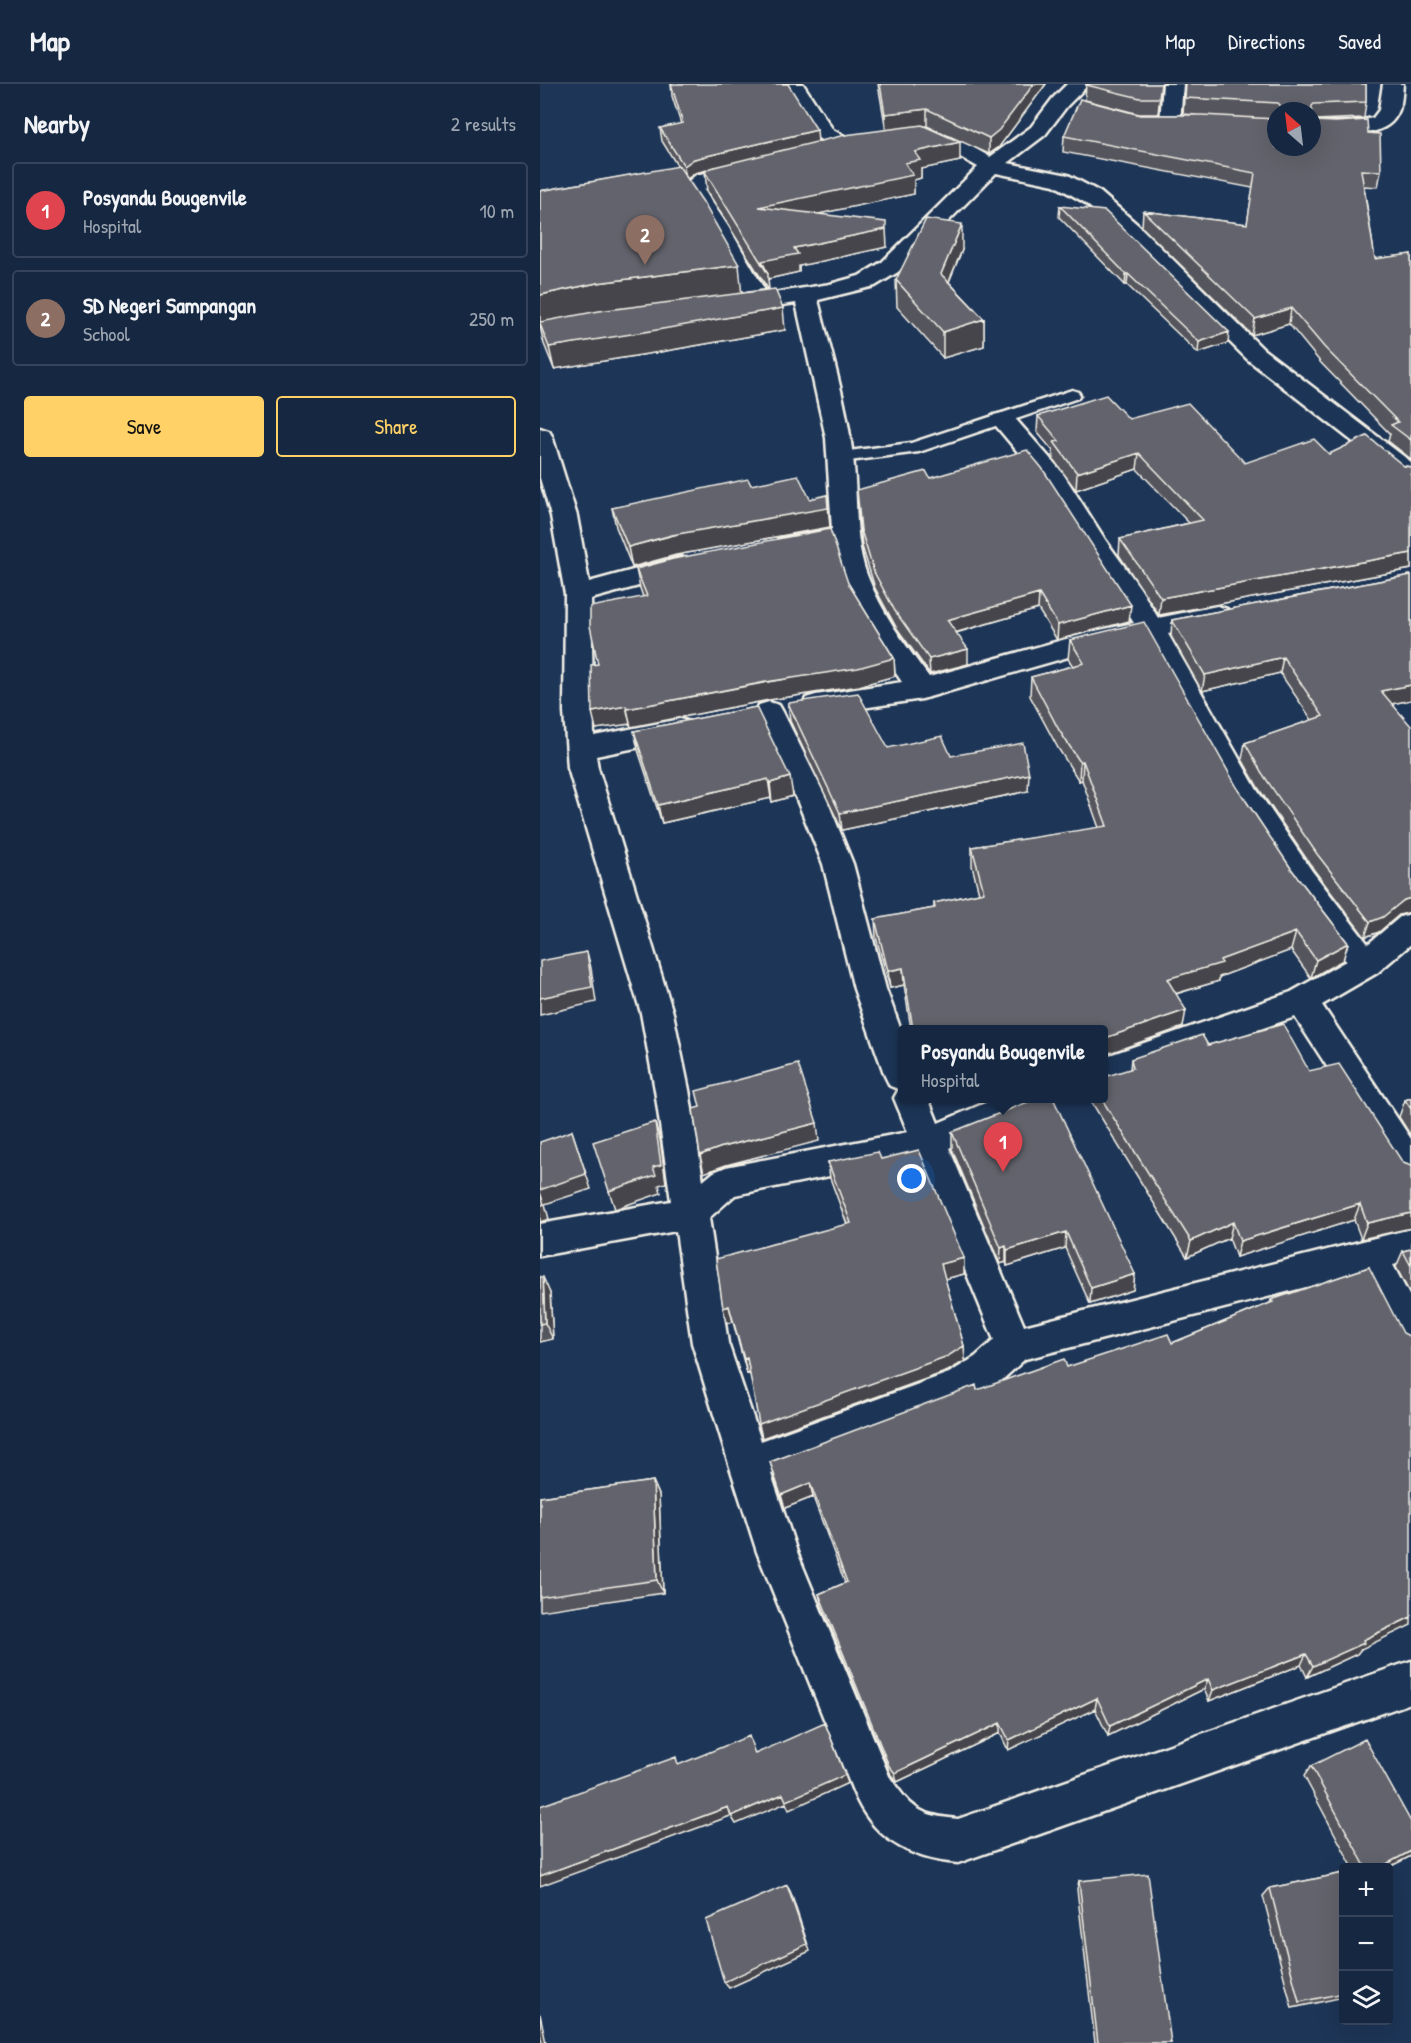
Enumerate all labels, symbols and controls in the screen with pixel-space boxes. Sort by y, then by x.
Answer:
text: Map [30,22,70,60]
text: Map [1165,27,1195,56]
text: Directions [1228,27,1305,56]
text: Saved [1338,27,1381,56]
north arrow [1267,102,1321,156]
text: Nearby [24,106,90,141]
text: 2 results [451,110,516,137]
text: Posyandu Bougenvile [83,182,247,212]
text: 1 [42,197,49,224]
text: 10 m [480,197,514,224]
text: Hospital [83,212,141,239]
pin: 2 [626,216,664,265]
text: SD Negeri Sampangan [83,290,256,320]
text: 2 [41,305,50,332]
text: 250 m [469,305,514,332]
text: School [83,320,130,347]
button: Save [24,396,264,457]
button: Share [276,396,516,457]
popup [898,1025,1108,1103]
text: Posyandu Bougenvile [921,1036,1085,1066]
text: Hospital [921,1066,979,1093]
pin: 1 [984,1122,1022,1172]
your location [897,1164,926,1193]
map controls [1339,1863,1393,2025]
button: + [1339,1863,1393,1917]
button: − [1339,1917,1393,1971]
button: layers [1339,1971,1393,2025]

